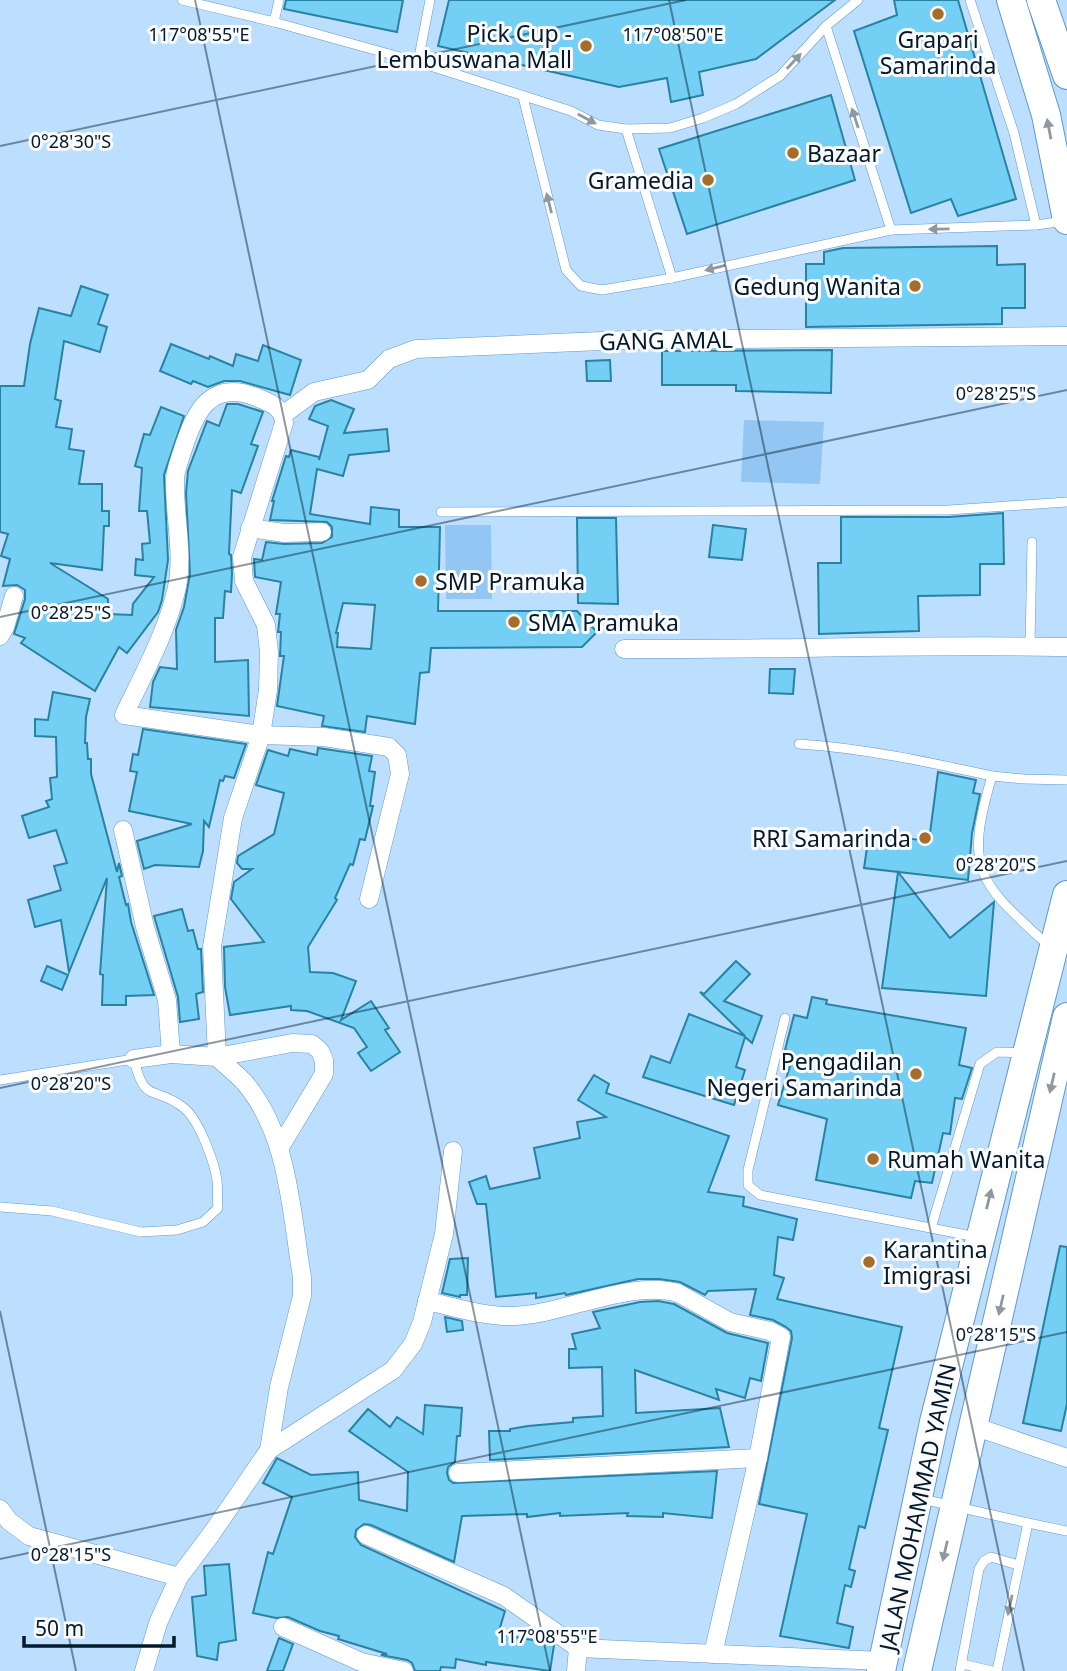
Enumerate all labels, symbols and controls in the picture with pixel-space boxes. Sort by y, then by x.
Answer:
marker: Grapari Samarinda [930,6,946,22]
place label: Pick Cup - Lembuswana Mall [376,17,572,75]
text: 117°08'55"E [148,22,250,46]
text: 117°08'50"E [622,22,724,46]
place label: Grapari Samarinda [880,23,996,81]
marker: Pick Cup - Lembuswana Mall [578,38,594,54]
one-way arrow [786,52,802,70]
one-way arrow [849,107,860,128]
one-way arrow [577,114,597,125]
one-way arrow [1043,118,1054,140]
text: 0°28'30"S [31,129,111,153]
place label: Bazaar [807,137,881,169]
marker: Bazaar [785,145,801,161]
place label: Gramedia [588,164,694,196]
marker: Gramedia [700,172,716,188]
one-way arrow [544,192,555,214]
one-way arrow [927,223,949,235]
one-way arrow [704,263,726,274]
place label: Gedung Wanita [733,270,901,302]
marker: Gedung Wanita [907,278,923,294]
street label: GANG AMAL [599,323,733,357]
text: 0°28'25"S [956,381,1036,405]
place label: SMP Pramuka [435,565,585,597]
marker: SMP Pramuka [413,573,429,589]
text: 0°28'25"S [31,600,111,624]
place label: SMA Pramuka [528,606,679,638]
marker: SMA Pramuka [506,614,522,630]
place label: RRI Samarinda [752,822,911,854]
marker: RRI Samarinda [917,830,933,846]
text: 0°28'20"S [956,852,1036,876]
place label: Pengadilan Negeri Samarinda [706,1045,902,1103]
marker: Pengadilan Negeri Samarinda [908,1066,924,1082]
text: 0°28'20"S [31,1071,111,1095]
one-way arrow [1046,1072,1057,1094]
place label: Rumah Wanita [887,1143,1045,1175]
marker: Rumah Wanita [865,1151,881,1167]
one-way arrow [984,1187,995,1209]
place label: Karantina Imigrasi [883,1233,988,1291]
marker: Karantina Imigrasi [861,1254,877,1270]
one-way arrow [995,1294,1006,1316]
text: 0°28'15"S [956,1322,1036,1346]
street label: JALAN MOHAMMAD YAMIN [870,1360,963,1656]
one-way arrow [939,1540,950,1562]
text: 0°28'15"S [31,1542,111,1566]
one-way arrow [1005,1594,1016,1616]
scale bar [24,1604,175,1648]
text: 50 m [35,1614,84,1642]
text: 117°08'55"E [496,1624,598,1648]

